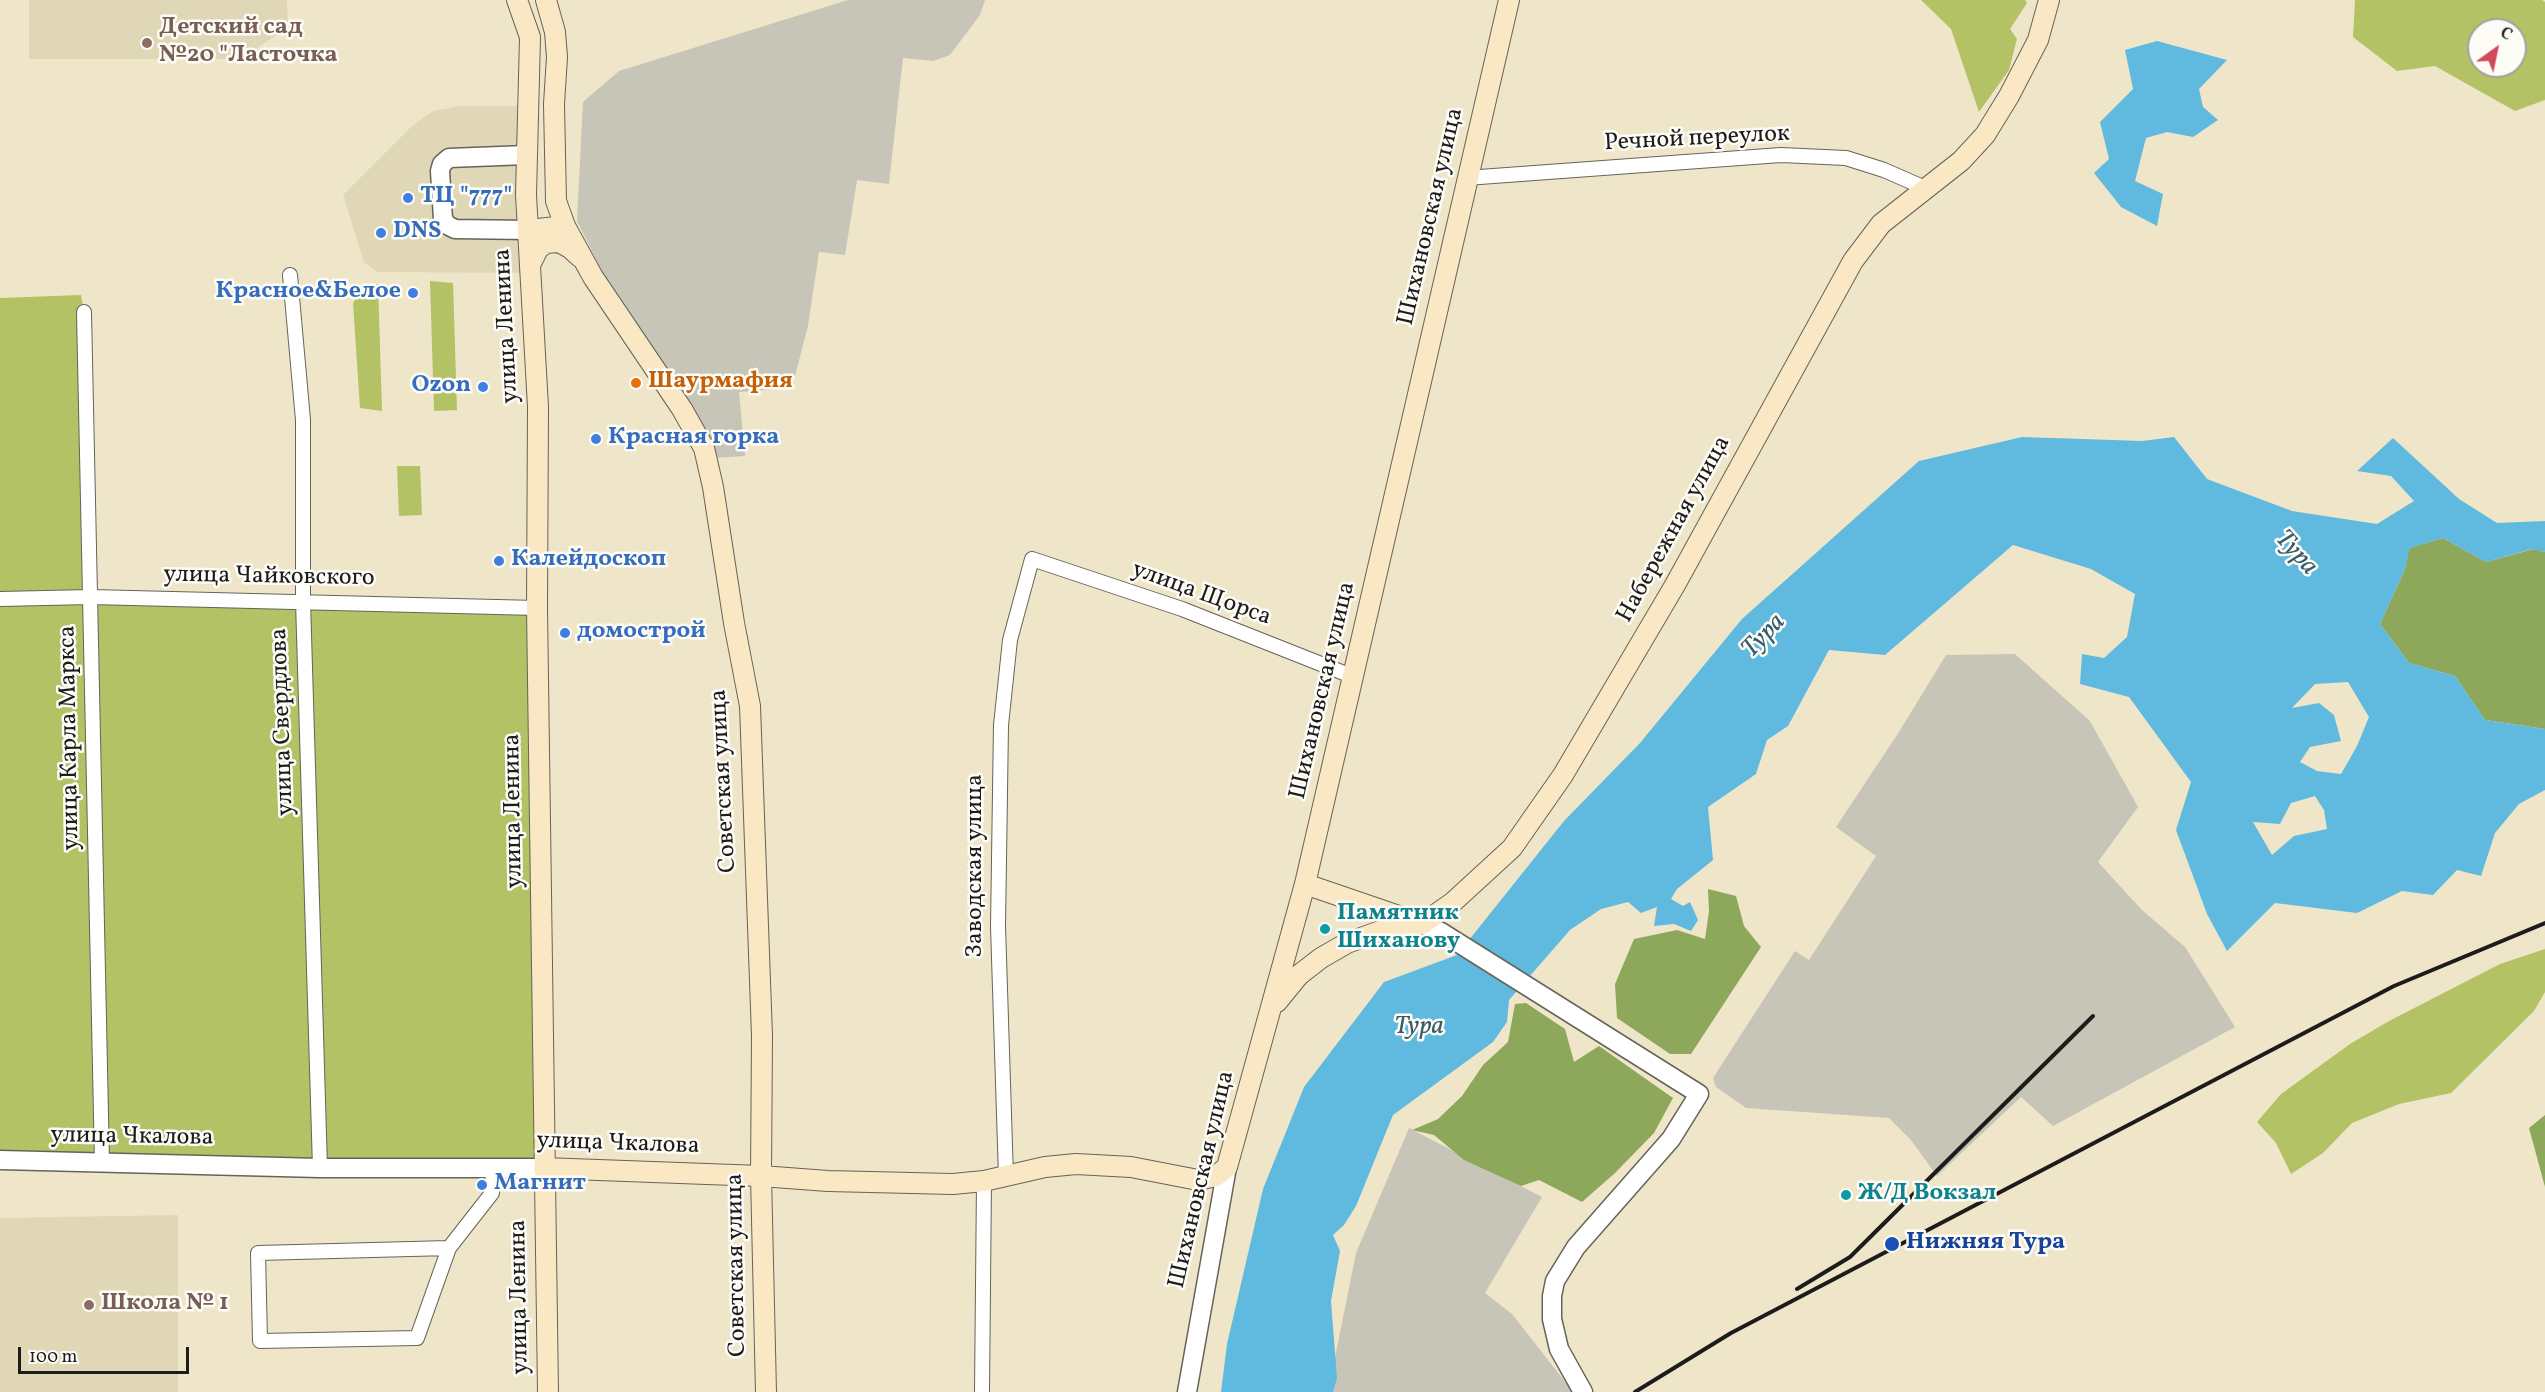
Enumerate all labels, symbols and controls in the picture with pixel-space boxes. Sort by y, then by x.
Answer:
place label: Детский сад №20 "Ласточка [159,15,338,71]
north arrow [2467,18,2527,78]
text: С [2495,23,2516,47]
marker: Детский сад №20 "Ласточка [140,36,154,50]
street label: Шихановская улица [1393,105,1471,329]
street label: Речной переулок [1604,121,1790,159]
place label: ТЦ "777" [420,184,512,212]
marker: ТЦ "777" [401,191,415,205]
place label: DNS [393,219,441,247]
marker: DNS [374,226,388,240]
street label: улица Ленина [490,248,526,404]
place label: Красное&Белое [216,279,401,307]
marker: Красное&Белое [406,286,420,300]
place label: Шаурмафия [648,369,793,397]
place label: Ozon [411,373,471,401]
marker: Шаурмафия [629,376,643,390]
marker: Ozon [476,380,490,394]
place label: Красная горка [608,425,779,453]
marker: Красная горка [589,432,603,446]
street label: Набережная улица [1612,432,1738,628]
water label: Тура [2267,525,2323,583]
place label: Калейдоскоп [511,547,666,575]
marker: Калейдоскоп [492,554,506,568]
street label: улица Щорса [1127,556,1275,634]
street label: улица Чайковского [163,562,375,594]
street label: Шихановская улица [1285,579,1363,803]
water label: Тура [1737,608,1793,666]
place label: домострой [577,619,706,647]
street label: улица Карла Маркса [55,625,87,851]
marker: домострой [558,626,572,640]
street label: улица Свердлова [266,627,302,817]
street label: Советская улица [706,689,744,873]
street label: улица Ленина [499,733,531,889]
street label: Заводская улица [963,774,991,958]
place label: Памятник Шиханову [1337,901,1460,957]
marker: Памятник Шиханову [1318,922,1332,936]
water label: Тура [1394,1012,1444,1044]
street label: Шихановская улица [1164,1068,1242,1292]
street label: улица Чкалова [50,1122,214,1154]
street label: улица Чкалова [536,1128,700,1162]
place label: Магнит [494,1171,586,1199]
street label: Советская улица [722,1173,754,1357]
marker: Магнит [475,1178,489,1192]
place label: Ж/Д Вокзал [1858,1181,1996,1209]
marker: Ж/Д Вокзал [1839,1188,1853,1202]
street label: улица Ленина [505,1219,537,1375]
place label: Нижняя Тура [1906,1230,2065,1258]
marker: Нижняя Тура [1883,1235,1901,1253]
place label: Школа № 1 [101,1291,229,1319]
marker: Школа № 1 [82,1298,96,1312]
scale bar [21,1335,192,1373]
text: 100 m [29,1345,78,1370]

